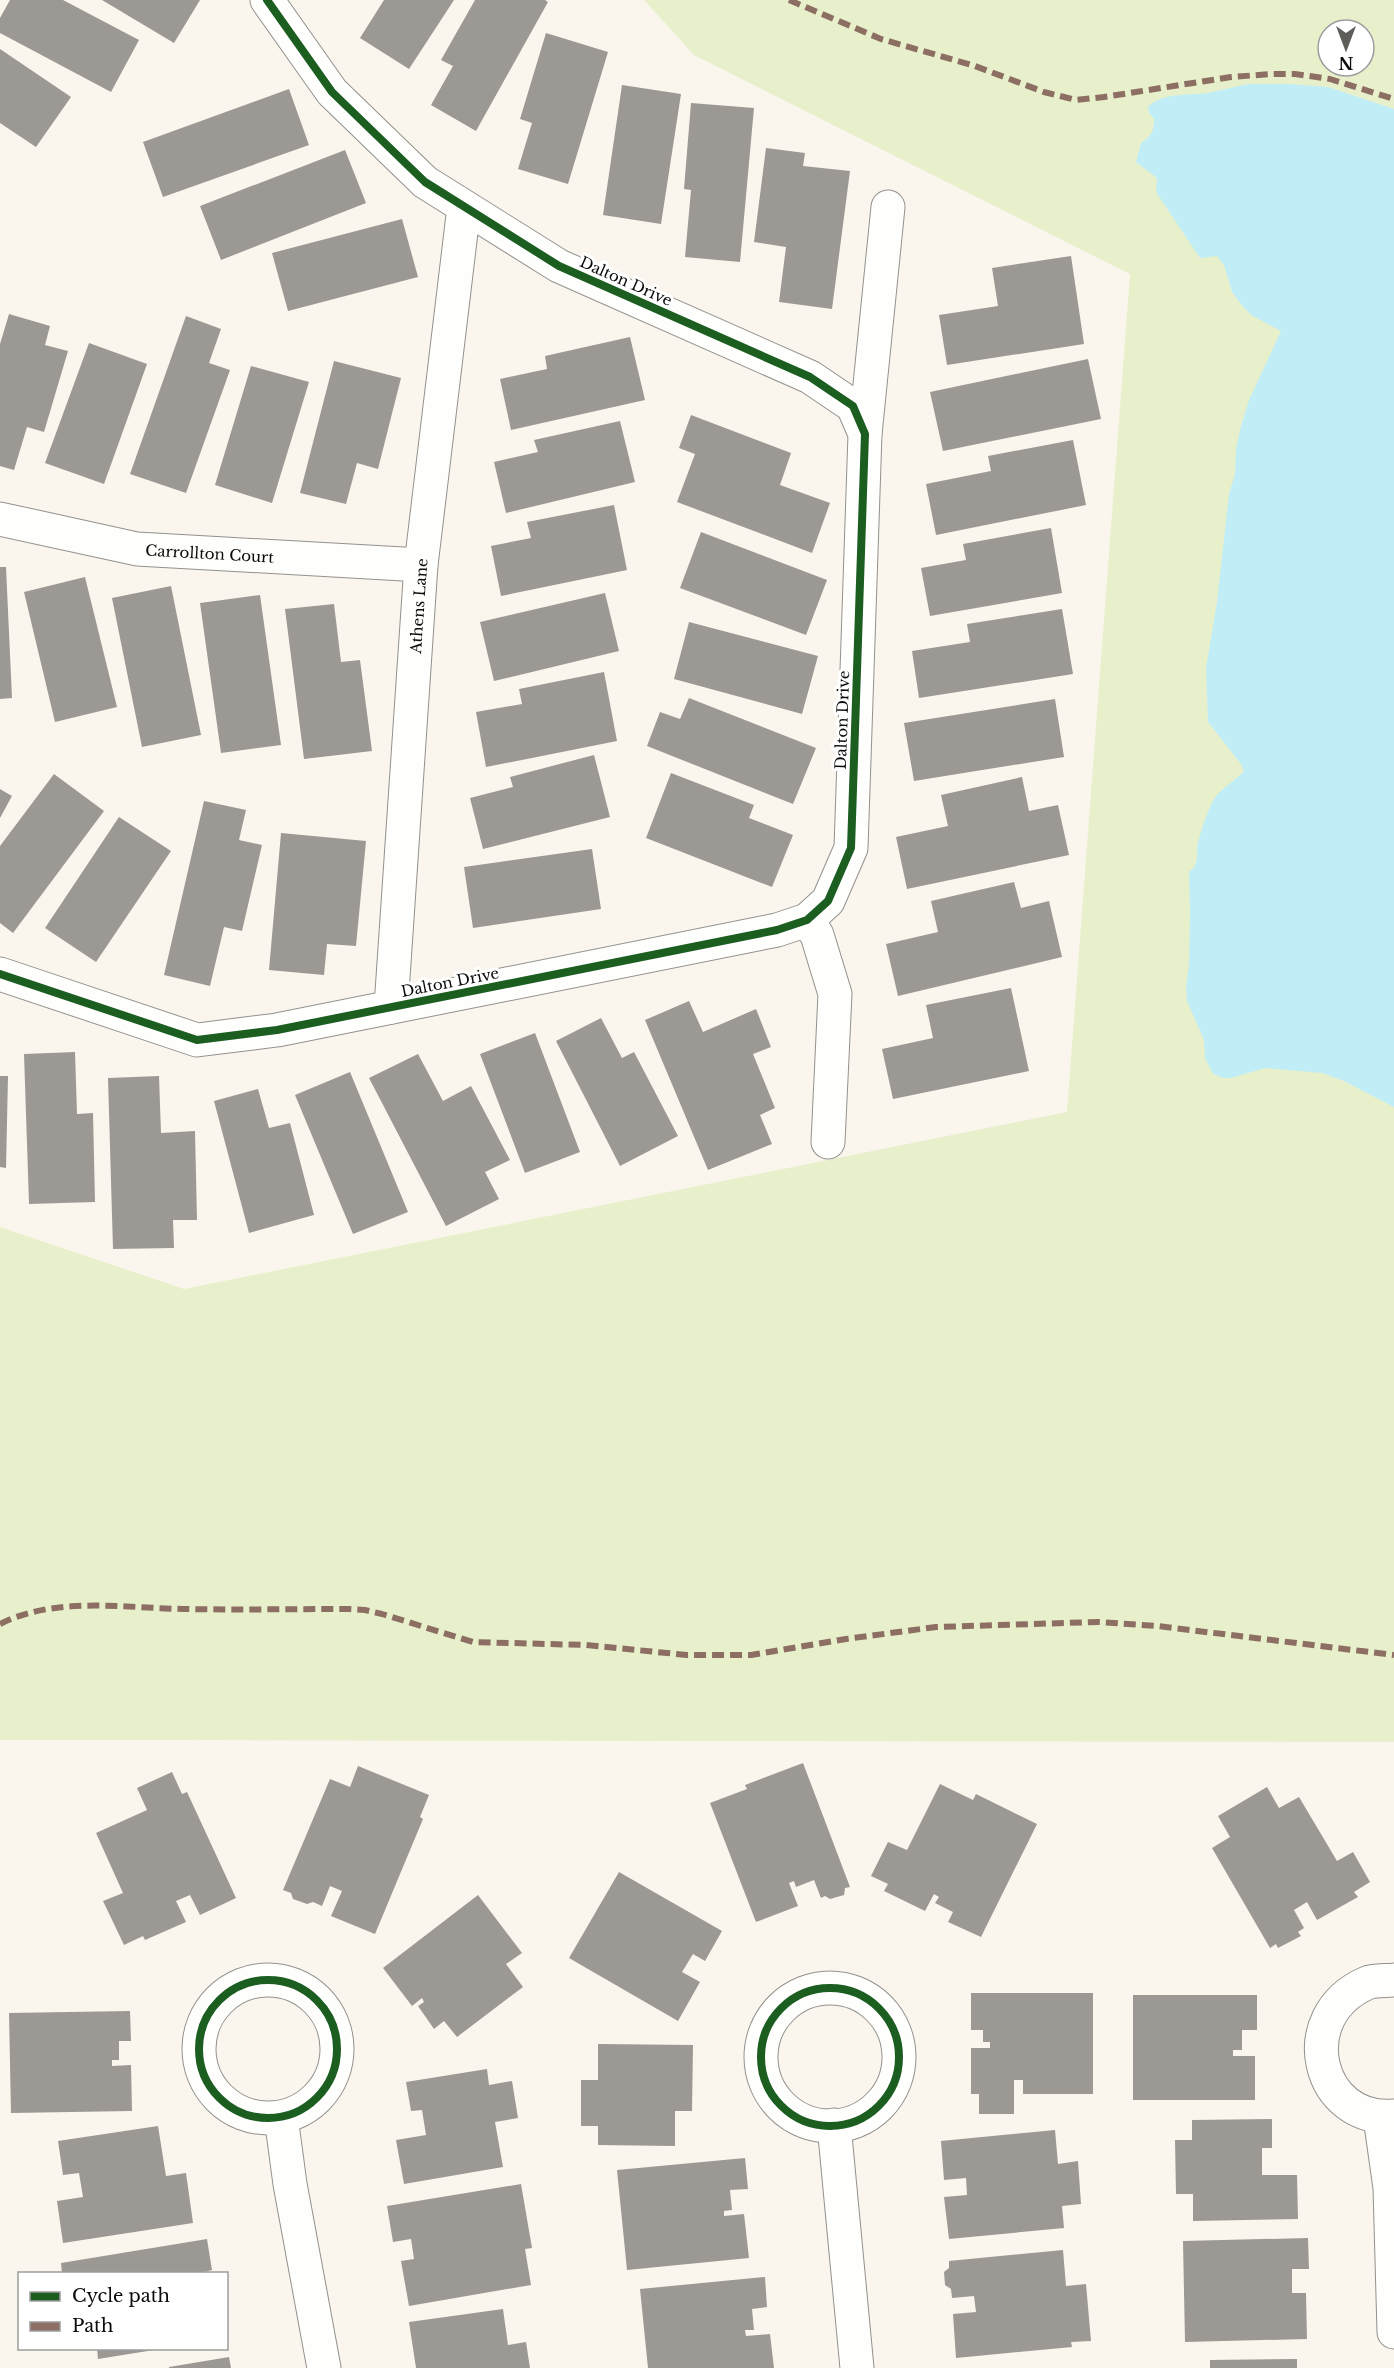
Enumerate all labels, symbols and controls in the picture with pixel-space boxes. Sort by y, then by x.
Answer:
north arrow [1316,18,1376,78]
text: N [1338,53,1354,73]
street label: Dalton Drive [577,252,675,310]
street label: Carrollton Court [145,540,275,566]
street label: Athens Lane [405,557,431,655]
street label: Dalton Drive [831,670,853,770]
street label: Dalton Drive [399,963,501,1001]
legend [18,2272,228,2350]
text: Cycle path [72,2285,170,2307]
text: Path [72,2315,113,2337]

